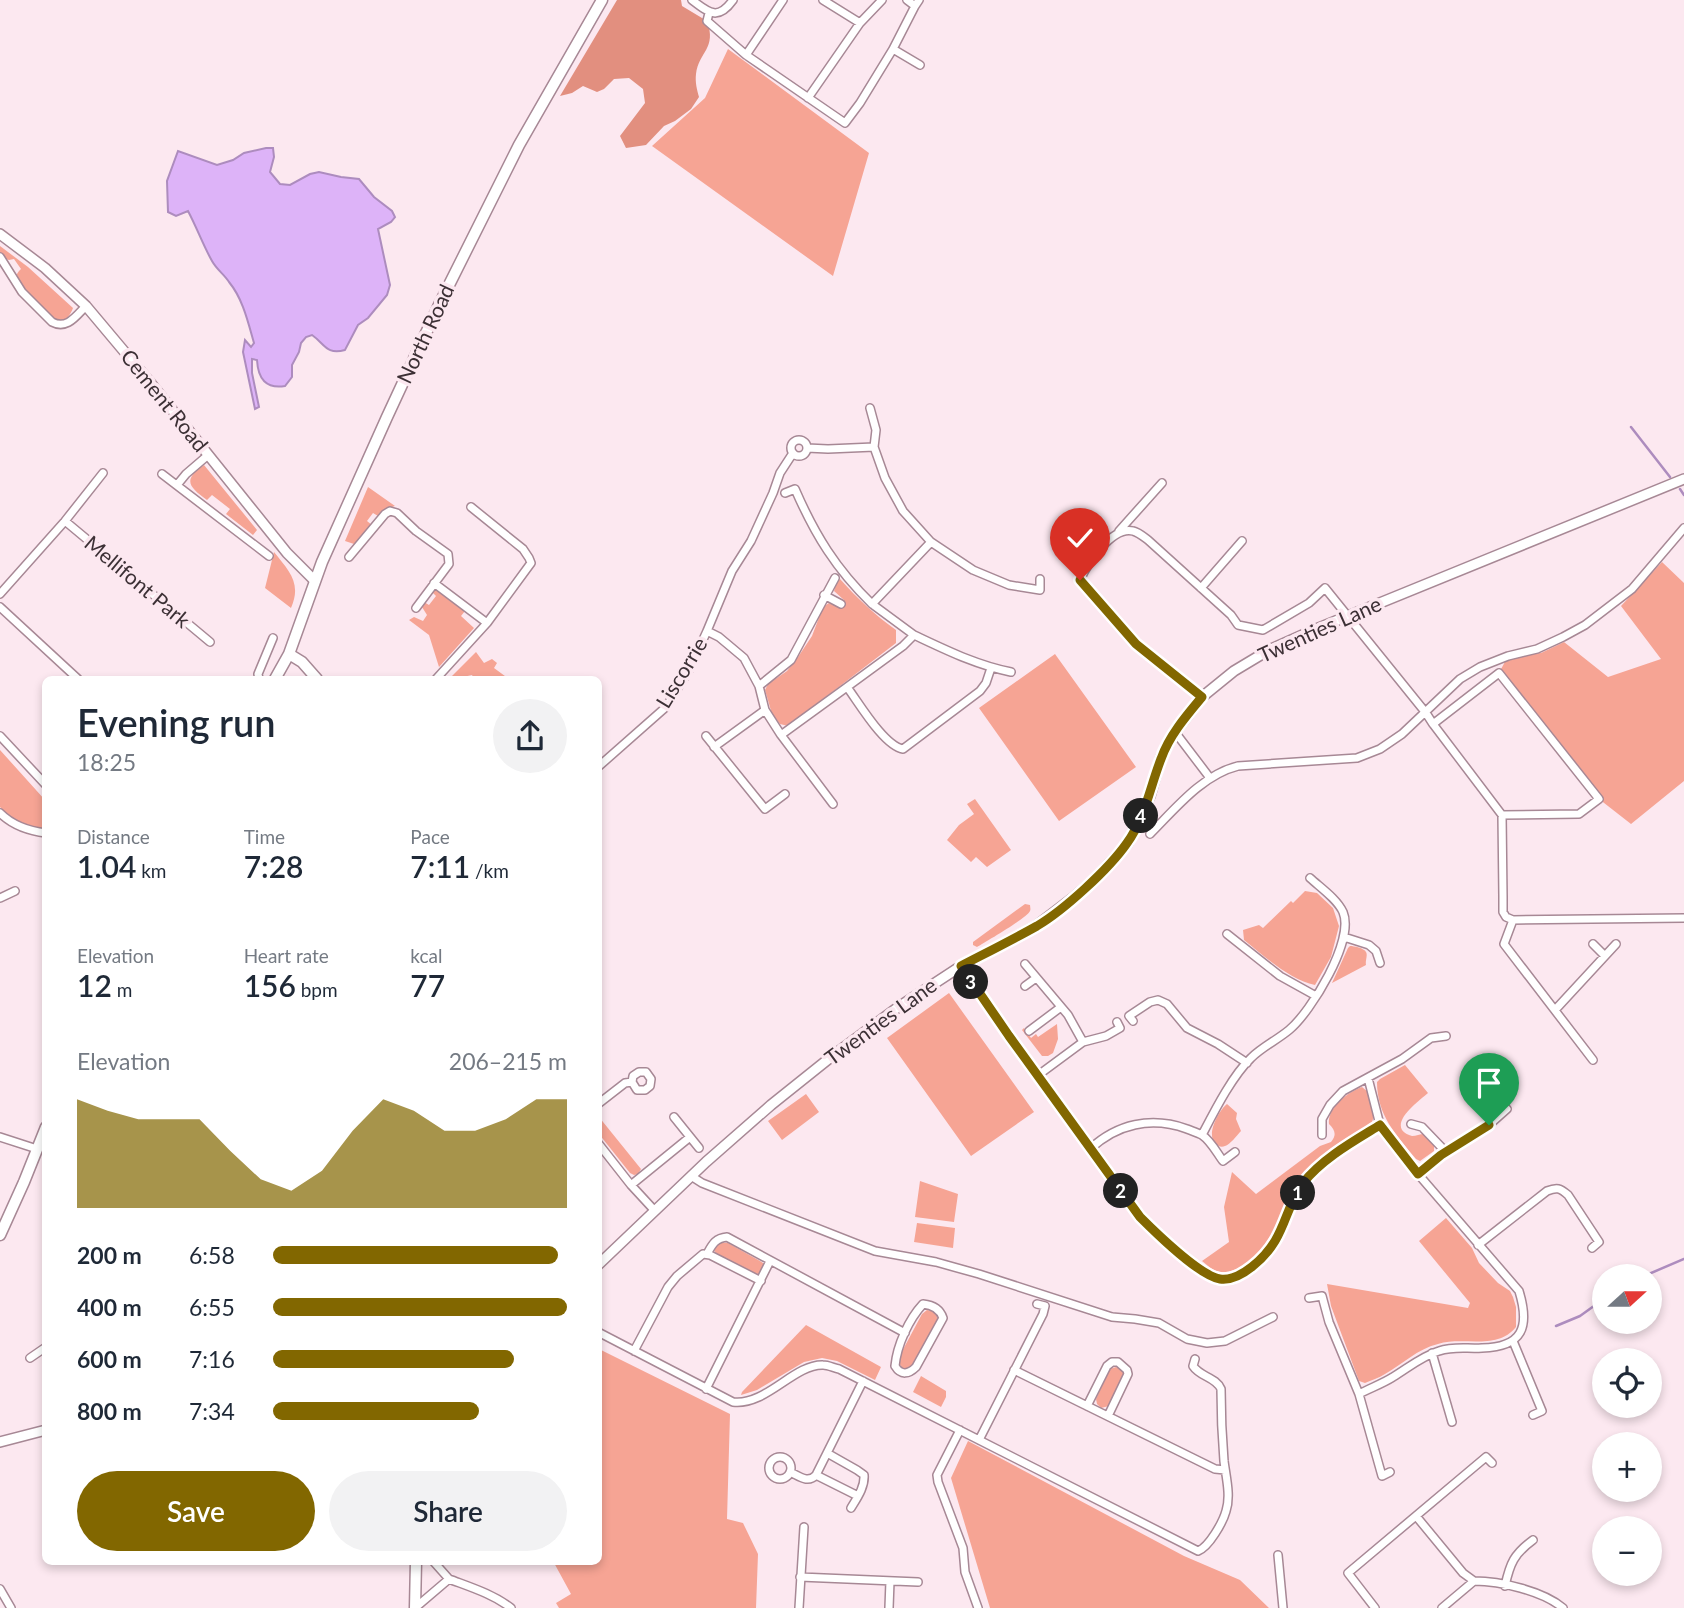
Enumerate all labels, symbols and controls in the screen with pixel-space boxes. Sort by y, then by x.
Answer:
street label: North Road [391,280,458,387]
street label: Cement Road [116,344,214,456]
pin [1050,508,1110,580]
icon: check [1061,519,1099,557]
street label: Mellifont Park [80,530,196,632]
street label: Twenties Lane [1254,590,1385,667]
street label: Liscorrie [650,632,712,712]
text: Evening run [77,699,276,745]
button: share [493,699,567,773]
text: 18:25 [77,748,136,776]
pin: 4 [1124,798,1158,834]
text: 4 [1135,804,1146,827]
text: Distance [77,825,150,848]
text: Time [244,825,285,848]
text: Pace [410,825,450,848]
text: 1.04 [77,848,136,884]
text: 7:28 [244,848,303,884]
text: 7:11 [410,848,470,884]
text: km [136,859,166,882]
text: /km [470,859,509,882]
text: Elevation [77,944,154,967]
text: Heart rate [244,944,329,967]
text: kcal [410,944,442,967]
pin: 3 [954,964,988,1000]
text: 12 [77,967,112,1003]
text: 156 [244,967,296,1003]
text: 77 [410,967,445,1003]
text: 3 [965,970,976,993]
street label: Twenties Lane [819,972,941,1070]
text: m [112,978,132,1001]
text: bpm [296,978,338,1001]
text: Elevation [77,1047,170,1075]
text: 206–215 m [449,1047,567,1075]
pin [1459,1053,1519,1125]
icon: arrive [1470,1064,1508,1102]
pin: 2 [1104,1174,1138,1208]
pin: 1 [1280,1176,1316,1210]
text: 2 [1115,1179,1126,1202]
text: 1 [1292,1181,1303,1204]
text: 200 m [77,1241,142,1269]
text: 6:58 [189,1241,235,1269]
north arrow [1592,1264,1662,1334]
map controls [1592,1264,1662,1586]
text: 400 m [77,1293,142,1321]
text: 6:55 [189,1293,235,1321]
text: 600 m [77,1345,142,1373]
text: 7:16 [189,1345,235,1373]
button: locate [1592,1348,1662,1418]
text: 800 m [77,1397,142,1425]
text: 7:34 [189,1397,235,1425]
button: + [1592,1432,1662,1502]
button: Save [77,1471,315,1551]
button: Share [329,1471,567,1551]
button: − [1592,1516,1662,1586]

